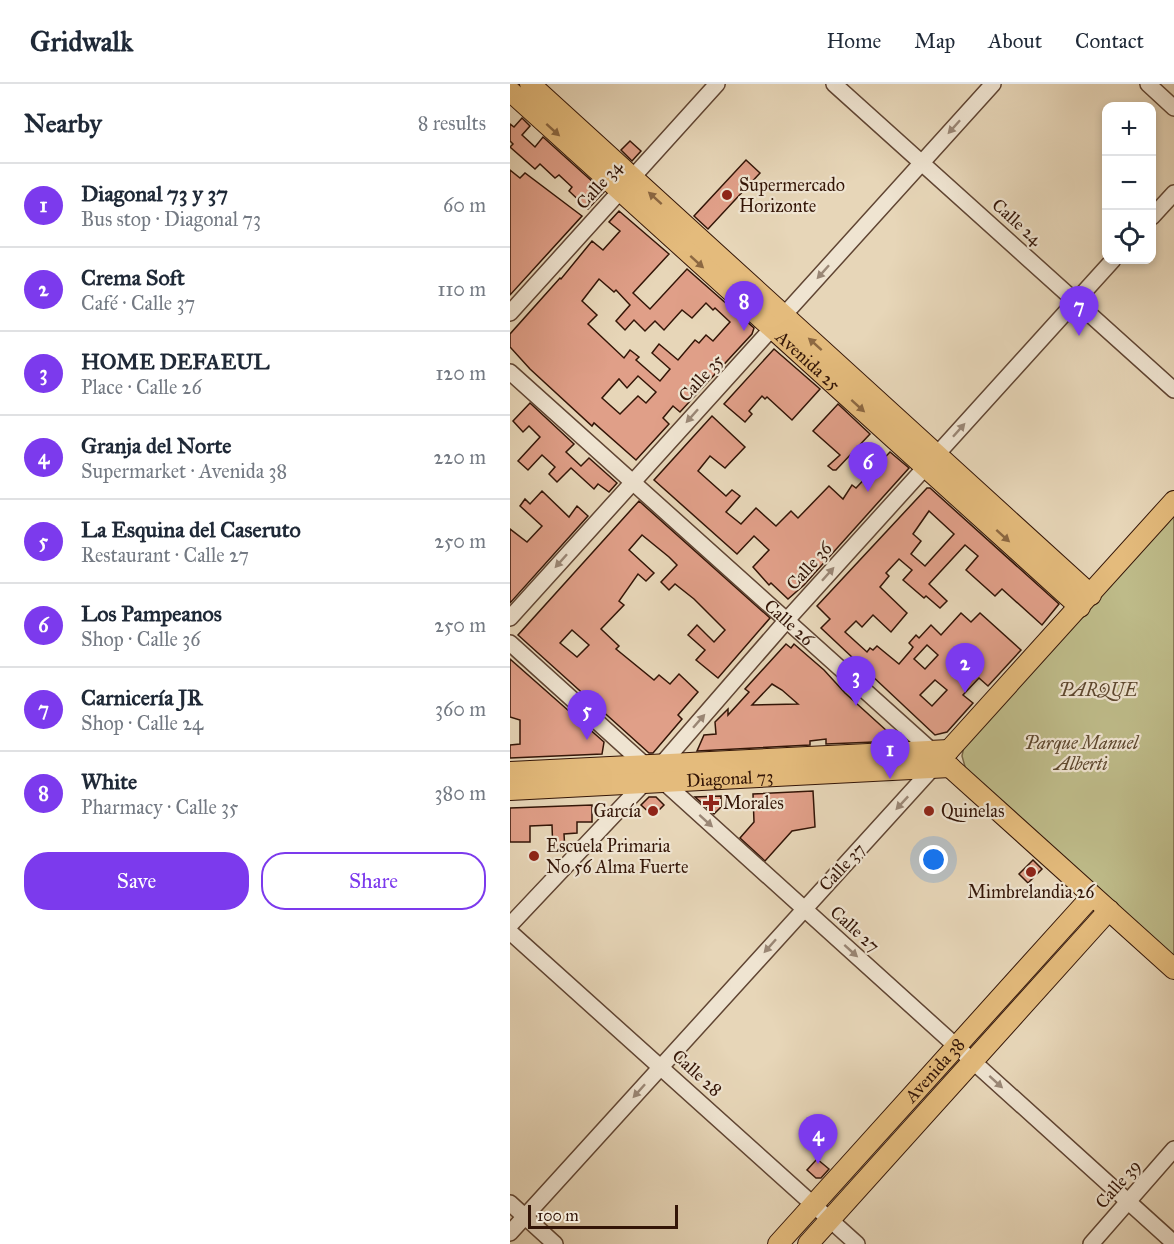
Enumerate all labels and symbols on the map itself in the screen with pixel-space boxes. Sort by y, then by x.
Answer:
one-way arrow [947,120,961,135]
one-way arrow [545,123,560,136]
street label: Calle 34 [571,155,627,214]
place label: Supermercado Horizonte [739,174,845,217]
marker: Supermercado Horizonte [720,188,734,202]
one-way arrow [648,192,663,205]
street label: Calle 24 [987,194,1047,251]
one-way arrow [690,255,705,269]
one-way arrow [817,264,830,279]
pin: 8 [724,282,764,331]
pin: 7 [1060,286,1098,336]
street label: Avenida 25 [770,325,845,396]
one-way arrow [807,337,822,351]
street label: Calle 35 [674,349,728,406]
one-way arrow [850,399,865,412]
one-way arrow [685,409,699,424]
one-way arrow [952,423,965,438]
pin: 6 [848,442,888,492]
one-way arrow [995,529,1010,542]
street label: Calle 36 [782,537,837,595]
one-way arrow [555,553,568,568]
one-way arrow [821,567,835,582]
street label: Calle 26 [760,595,819,651]
pin: 2 [946,644,984,693]
pin: 3 [836,656,876,706]
park label: PARQUE [1059,679,1138,701]
pin: 5 [568,690,607,740]
one-way arrow [692,714,705,729]
pin: 1 [870,730,910,779]
park label: Parque Manuel Alberti [1024,732,1140,775]
street label: Diagonal 73 [686,765,774,792]
place label: Morales [723,792,784,814]
one-way arrow [896,795,909,810]
marker: Morales [704,796,718,810]
place label: García [593,800,641,822]
place label: Quinelas [941,800,1005,822]
marker: García [646,804,660,818]
marker: Quinelas [922,804,936,818]
one-way arrow [698,814,713,827]
place label: Escuela Primaria No 56 Alma Fuerte [546,835,688,878]
street label: Calle 37 [814,838,870,896]
your location [919,845,948,874]
marker: Escuela Primaria No 56 Alma Fuerte [527,849,541,863]
marker: Mimbrelandia 26 [1024,865,1038,879]
place label: Mimbrelandia 26 [967,881,1095,903]
street label: Calle 27 [826,901,884,957]
one-way arrow [763,939,777,954]
one-way arrow [843,944,858,957]
street label: Avenida 38 [899,1033,969,1108]
street label: Calle 28 [668,1045,726,1101]
one-way arrow [988,1075,1003,1089]
one-way arrow [633,1083,646,1098]
pin: 4 [798,1114,838,1164]
street label: Calle 39 [1091,1155,1145,1213]
scale bar [528,1202,678,1230]

